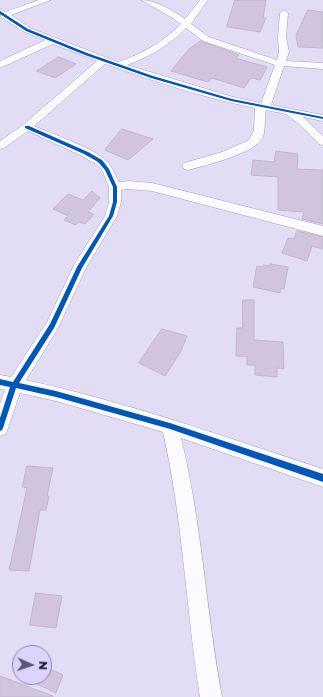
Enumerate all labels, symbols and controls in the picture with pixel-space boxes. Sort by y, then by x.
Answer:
north arrow [12,645,52,685]
text: N [36,661,50,670]

